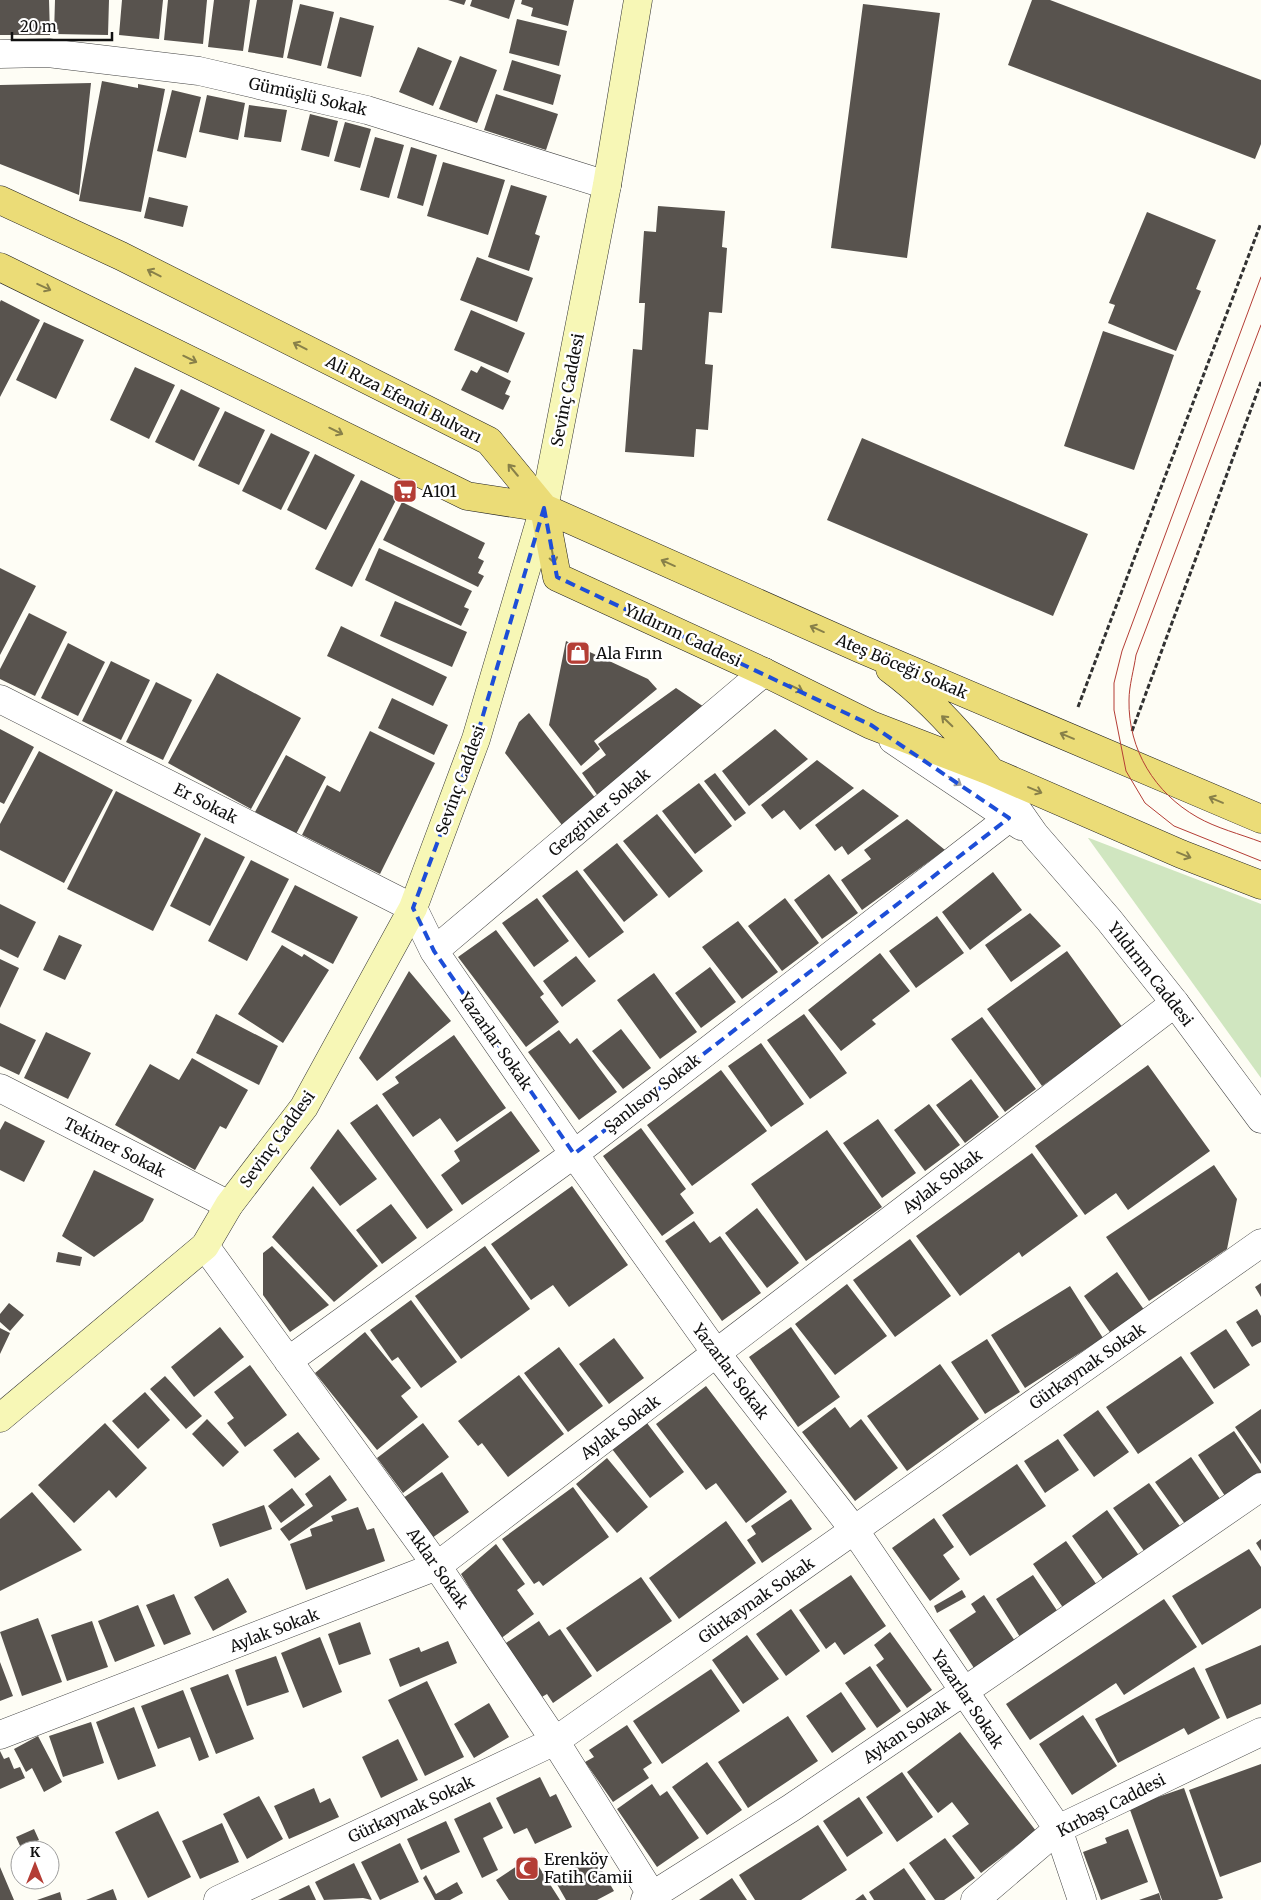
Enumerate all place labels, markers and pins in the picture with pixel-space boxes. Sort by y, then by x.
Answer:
supermarket icon: A101 [392,478,418,504]
place label: A101 [421,481,457,501]
shop icon: Ala Fırın [565,640,591,666]
place label: Ala Fırın [595,643,663,663]
place label: Erenköy Fatih Camii [544,1849,633,1887]
mosque icon: Erenköy Fatih Camii [514,1855,540,1881]

